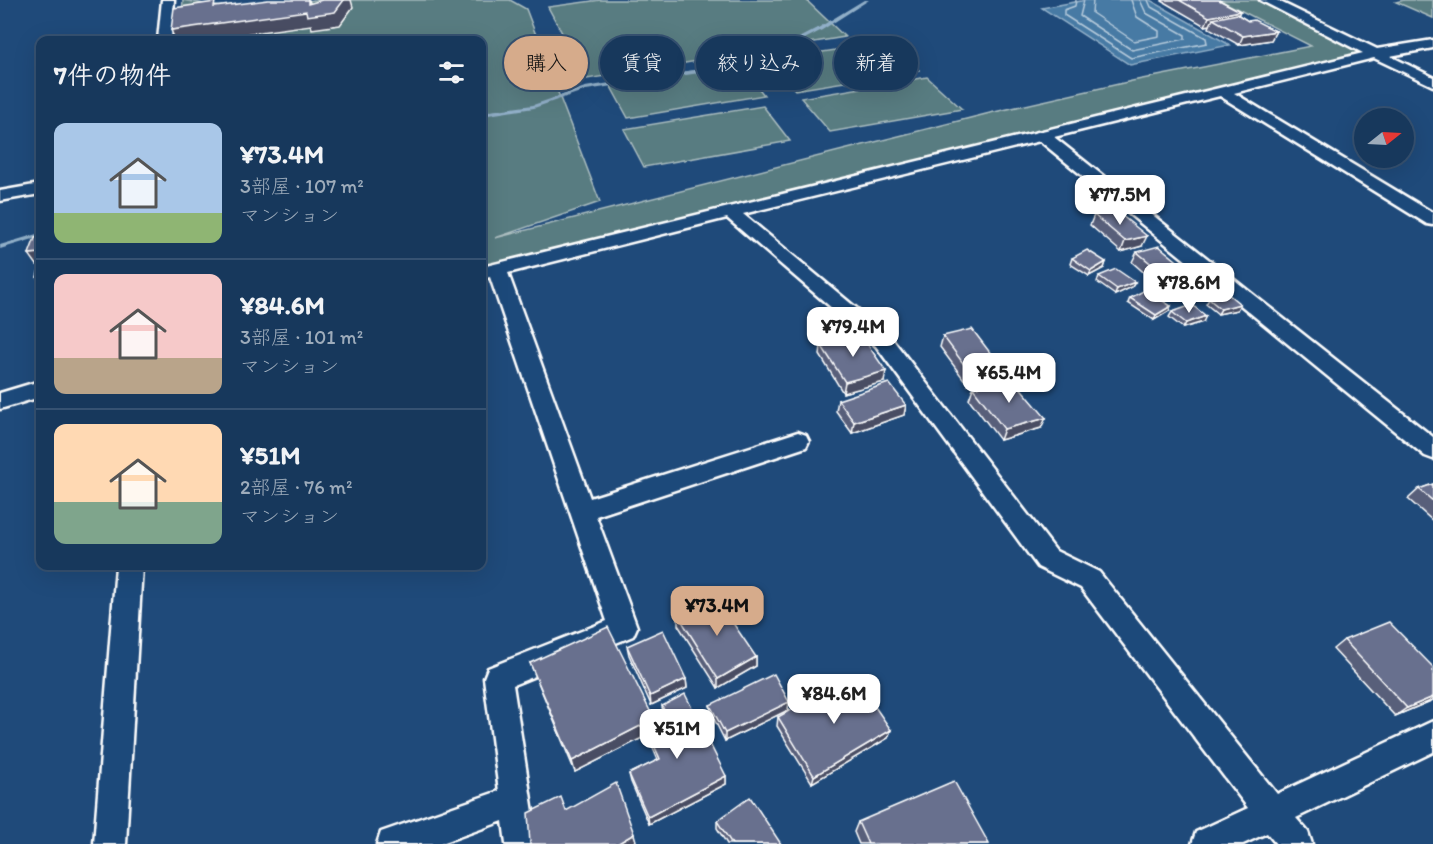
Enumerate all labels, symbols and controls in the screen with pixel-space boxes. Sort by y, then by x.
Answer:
chip: 購入 [504,36,588,90]
chip: 賃貸 [600,36,684,90]
chip: 絞り込み [696,36,822,90]
chip: 新着 [834,36,918,90]
icon: filters [435,56,468,89]
text: 7件の物件 [54,59,171,91]
north arrow [1354,108,1414,168]
map controls [1354,108,1414,168]
text: ¥73.4M [240,138,324,170]
icon: home [102,147,174,219]
text: 3部屋 · 107 m² [240,174,364,198]
pin: ¥77.5M [1071,175,1169,226]
text: ¥77.5M [1089,182,1151,206]
text: マンション [240,203,339,227]
pin: ¥78.6M [1140,263,1238,314]
text: ¥78.6M [1157,270,1221,294]
text: ¥84.6M [240,289,325,321]
icon: home [102,298,174,370]
pin: ¥79.4M [804,307,902,358]
text: ¥79.4M [821,314,885,338]
text: 3部屋 · 101 m² [240,325,363,349]
pin: ¥65.4M [960,353,1058,404]
text: マンション [240,354,339,378]
text: ¥65.4M [977,360,1041,384]
text: ¥51M [240,439,301,471]
icon: home [102,448,174,520]
text: 2部屋 · 76 m² [240,475,352,499]
text: マンション [240,504,339,528]
pin: ¥73.4M [668,586,766,637]
text: ¥73.4M [685,593,749,617]
pin: ¥84.6M [785,674,883,725]
text: ¥84.6M [801,681,867,705]
pin: ¥51M [641,709,713,760]
text: ¥51M [654,716,700,740]

